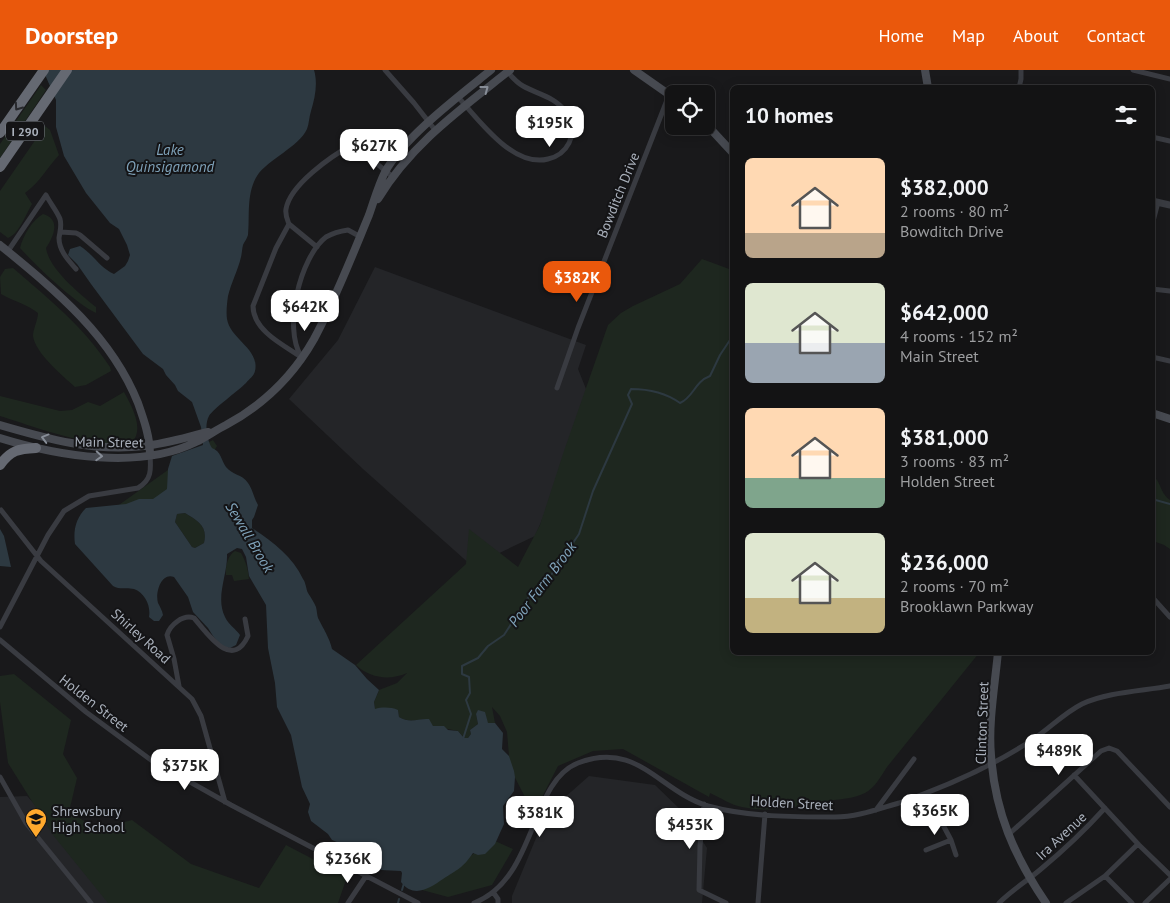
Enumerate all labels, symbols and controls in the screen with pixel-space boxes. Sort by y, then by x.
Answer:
text: Doorstep [25,20,118,51]
text: Home [878,24,924,47]
text: Map [952,24,985,47]
text: About [1013,24,1059,47]
text: Contact [1087,24,1145,47]
map controls [665,85,715,135]
button: locate [665,85,715,135]
one-way arrow [479,86,488,94]
one-way arrow [15,101,24,111]
icon: filters [1112,101,1140,129]
text: 10 homes [745,102,833,129]
pin: $195K [515,106,585,148]
text: $195K [527,112,573,132]
road number: I 290 [6,121,44,140]
pin: $627K [339,128,409,171]
text: $627K [351,135,397,155]
water label: Lake Quinsigamond [126,140,214,176]
street label: Bowditch Drive [593,150,643,240]
text: $382,000 [900,174,989,201]
icon: home [785,178,845,238]
text: 2 rooms · 80 m² [900,201,1009,221]
text: Bowditch Drive [900,221,1004,241]
pin: $382K [542,260,612,303]
text: $382K [554,267,600,287]
pin: $642K [270,290,340,332]
text: $642K [282,296,328,316]
text: $642,000 [900,299,989,326]
icon: home [785,303,845,363]
text: 4 rooms · 152 m² [900,326,1018,346]
text: Main Street [900,346,979,366]
text: $381,000 [900,424,989,451]
icon: home [785,428,845,488]
street label: Main Street [74,432,144,452]
one-way arrow [41,433,50,443]
one-way arrow [95,451,103,462]
text: 3 rooms · 83 m² [900,451,1009,471]
text: Holden Street [900,471,995,491]
water label: Sewall Brook [221,498,279,577]
water label: Poor Farm Brook [504,537,581,630]
text: $236,000 [900,549,989,576]
icon: home [785,553,845,613]
text: 2 rooms · 70 m² [900,576,1009,596]
text: Brooklawn Parkway [900,596,1034,616]
street label: Shirley Road [108,605,174,667]
street label: Holden Street [56,670,132,736]
street label: Clinton Street [972,681,992,765]
pin: $489K [1024,734,1094,776]
text: $489K [1036,740,1082,760]
pin: $375K [150,748,220,791]
text: $375K [162,755,208,775]
street label: Holden Street [750,792,834,814]
pin: $365K [900,794,970,836]
pin: $381K [505,796,575,838]
text: $365K [912,800,958,820]
place label: Shrewsbury High School [52,802,125,836]
text: $381K [517,802,563,822]
school or university icon: Shrewsbury High School [24,807,48,838]
pin: $453K [655,808,725,850]
street label: Ira Avenue [1032,808,1090,864]
text: $453K [667,814,713,834]
pin: $236K [313,842,383,884]
text: $236K [325,848,371,868]

